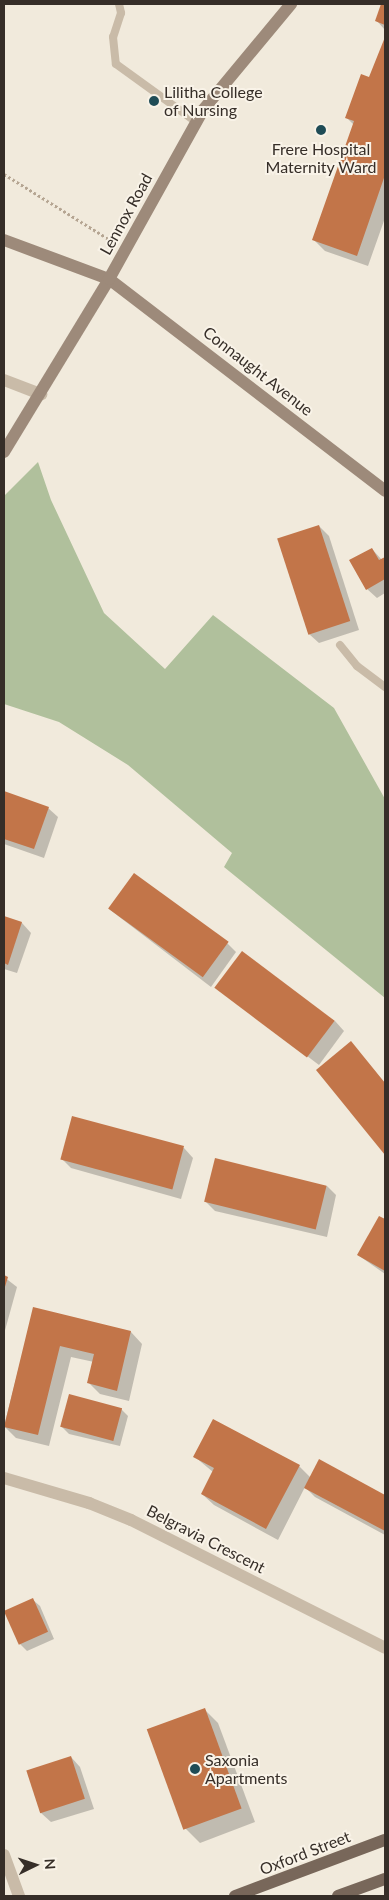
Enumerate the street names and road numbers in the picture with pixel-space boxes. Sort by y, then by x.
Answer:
street label: Lennox Road [96,170,156,258]
street label: Connaught Avenue [199,322,317,420]
street label: Belgravia Crescent [144,1501,268,1577]
street label: Oxford Street [257,1827,353,1879]

